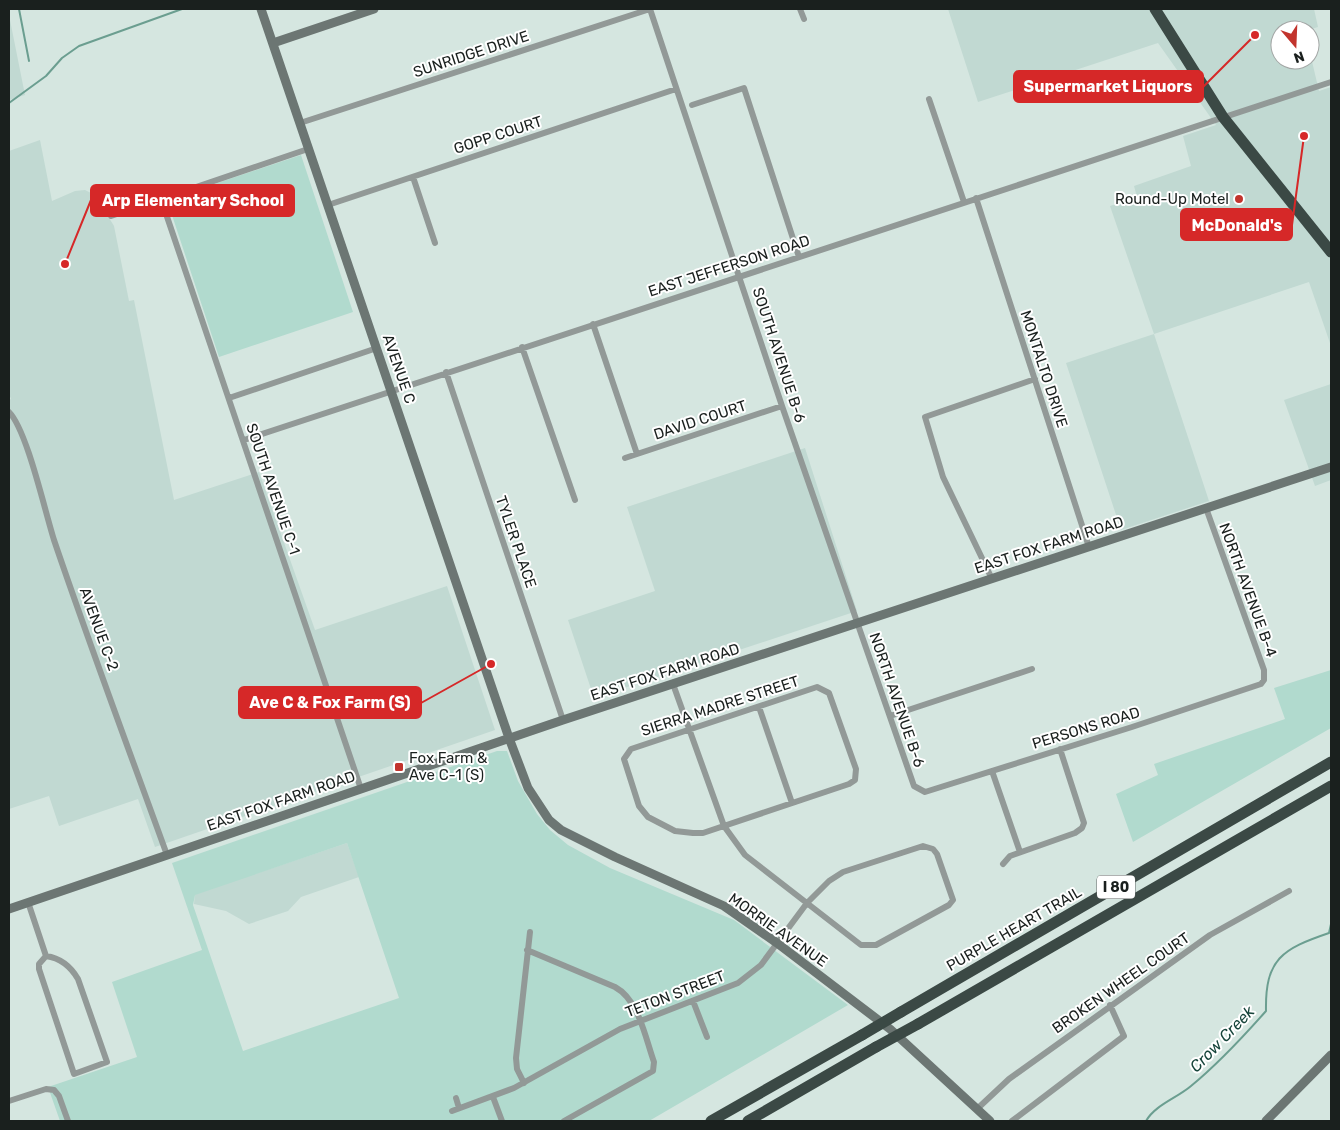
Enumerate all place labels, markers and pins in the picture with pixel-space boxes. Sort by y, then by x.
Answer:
callout: Supermarket Liquors [1014,71,1203,102]
callout: Arp Elementary School [91,185,294,216]
place label: Round-Up Motel [1115,190,1229,208]
marker: Round-Up Motel [1233,193,1245,205]
callout: McDonald's [1181,209,1292,240]
callout: Ave C & Fox Farm (S) [239,687,421,718]
place label: Fox Farm & Ave C-1 (S) [409,749,488,784]
marker: Fox Farm & Ave C-1 (S) [393,761,405,773]

